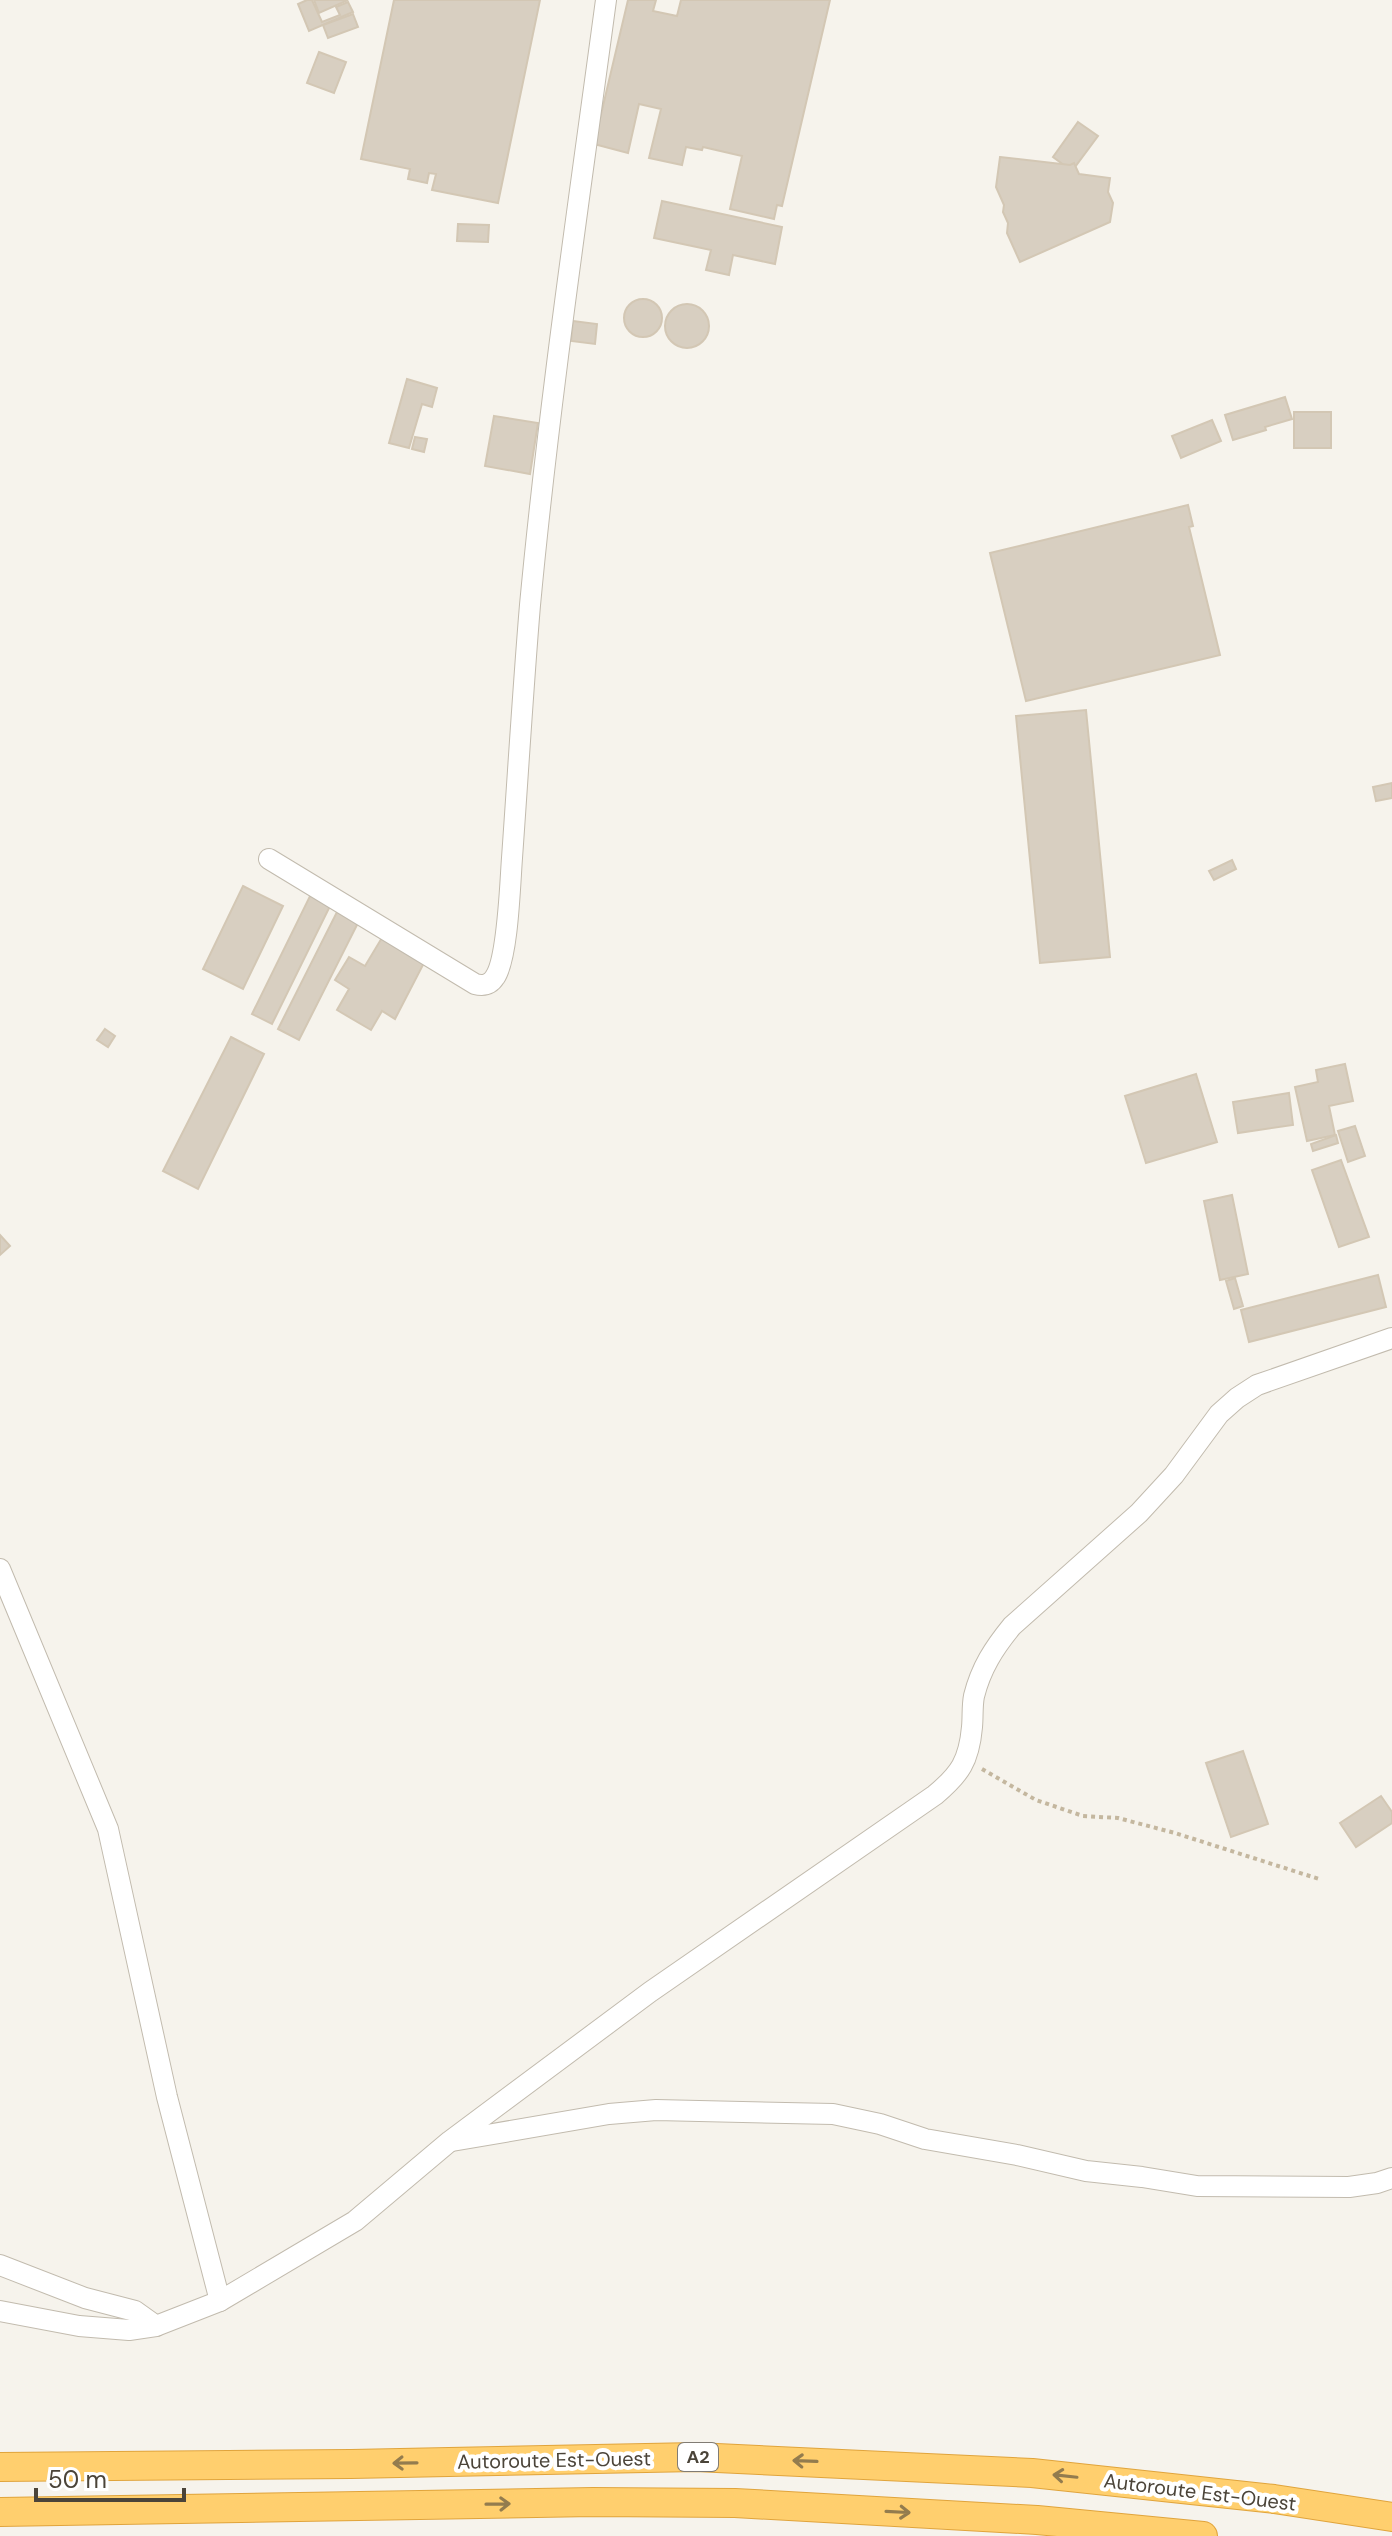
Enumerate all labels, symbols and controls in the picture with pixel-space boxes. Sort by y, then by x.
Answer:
road number: A2 [678,2443,718,2471]
street label: Autoroute Est-Ouest [457,2445,651,2475]
scale bar [36,2452,184,2502]
one-way arrow [792,2454,819,2469]
one-way arrow [392,2455,419,2471]
text: 50 m [48,2464,107,2495]
street label: Autoroute Est-Ouest [1102,2467,1298,2517]
one-way arrow [1052,2469,1079,2484]
one-way arrow [484,2496,511,2512]
one-way arrow [884,2505,911,2520]

